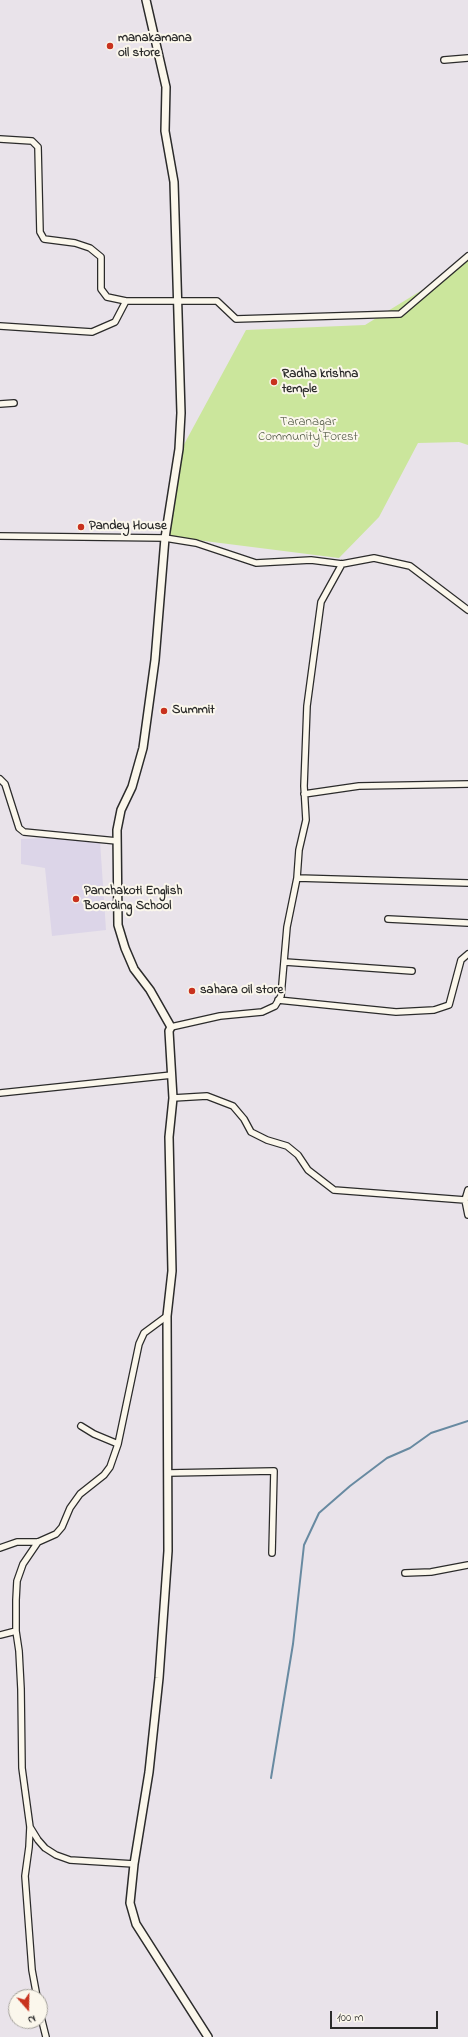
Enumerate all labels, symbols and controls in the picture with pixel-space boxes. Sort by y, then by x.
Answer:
place label: manakamana oil store [118,31,192,62]
marker: manakamana oil store [105,41,115,51]
place label: Radha krishna temple [282,367,358,398]
marker: Radha krishna temple [269,377,279,387]
park label: Taranagar Community Forest [258,415,358,446]
place label: Pandey House [89,519,167,535]
marker: Pandey House [76,522,86,532]
place label: Summit [172,703,215,719]
marker: Summit [159,706,169,716]
place label: Panchakoti English Boarding School [84,884,182,915]
marker: Panchakoti English Boarding School [71,894,81,904]
place label: sahara oil store [200,983,283,999]
marker: sahara oil store [187,986,197,996]
north arrow [8,1989,48,2029]
scale bar [332,2003,440,2029]
text: 100 m [337,2009,364,2027]
text: N [26,2011,38,2028]

